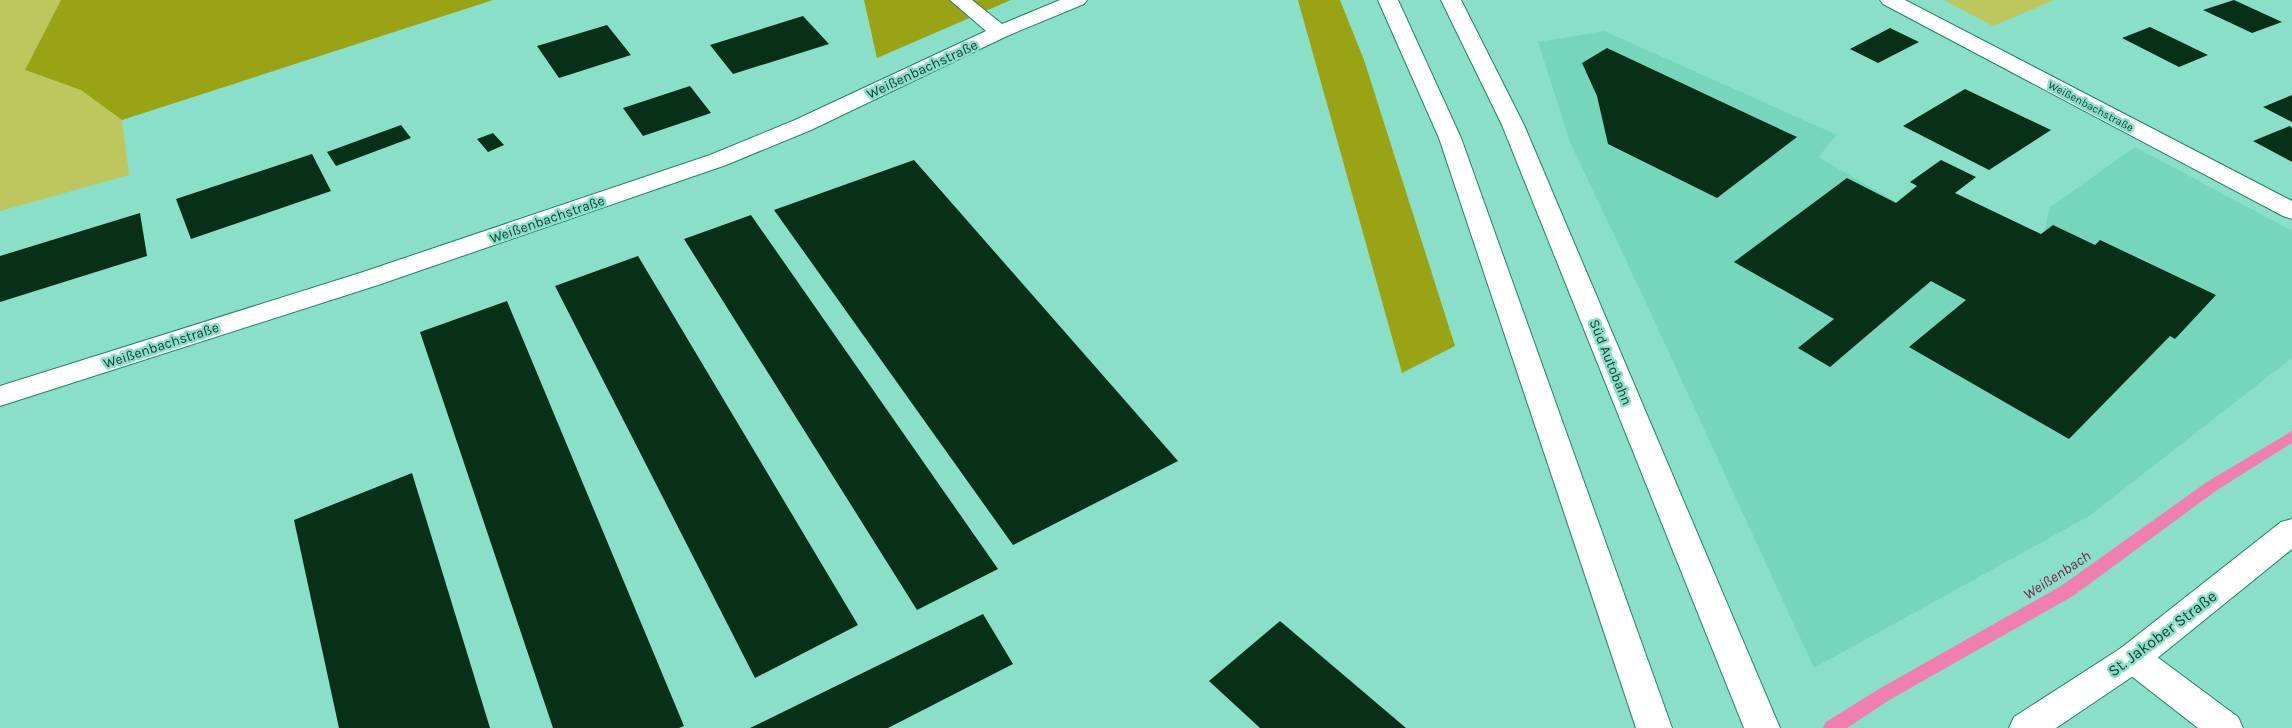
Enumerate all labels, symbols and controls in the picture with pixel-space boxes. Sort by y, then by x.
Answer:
street label: Weißenbachstraße [864,36,980,103]
street label: Weißenbachstraße [2046,78,2136,135]
street label: Weißenbachstraße [487,192,607,247]
street label: Süd Autobahn [1586,317,1635,408]
street label: Weißenbachstraße [101,319,221,372]
water label: Weißenbach [2020,547,2094,603]
street label: St. Jakober Straße [2104,586,2220,680]

